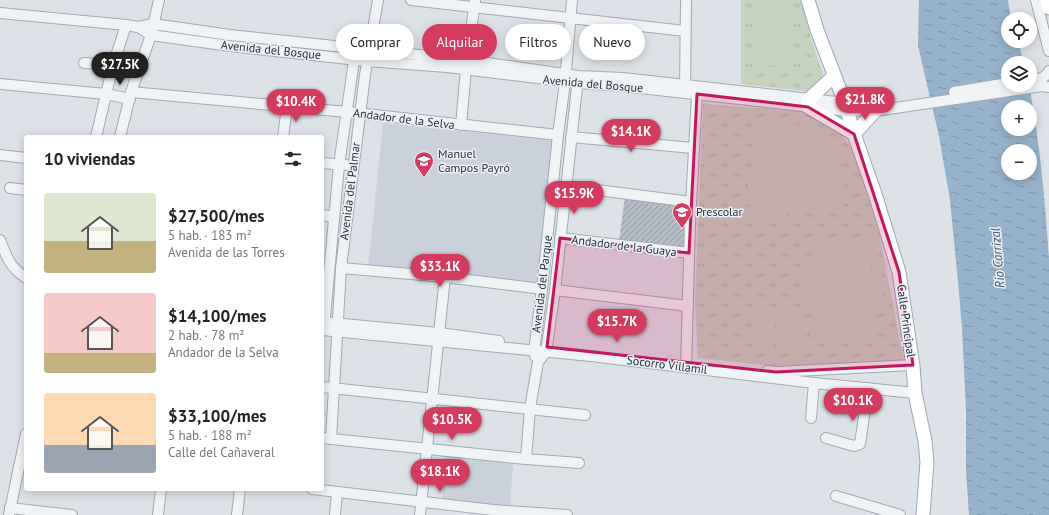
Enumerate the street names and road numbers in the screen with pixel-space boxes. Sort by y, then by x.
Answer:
street label: Avenida del Bosque [220,37,322,62]
street label: Avenida del Bosque [542,72,644,95]
street label: Andador de la Selva [352,105,456,132]
street label: Avenida del Palmar [336,141,363,241]
street label: Andador de la Guaya [571,232,678,259]
street label: Avenida del Parque [528,234,555,334]
street label: Calle Principal [894,283,919,359]
street label: Socorro Villamil [626,352,709,377]

